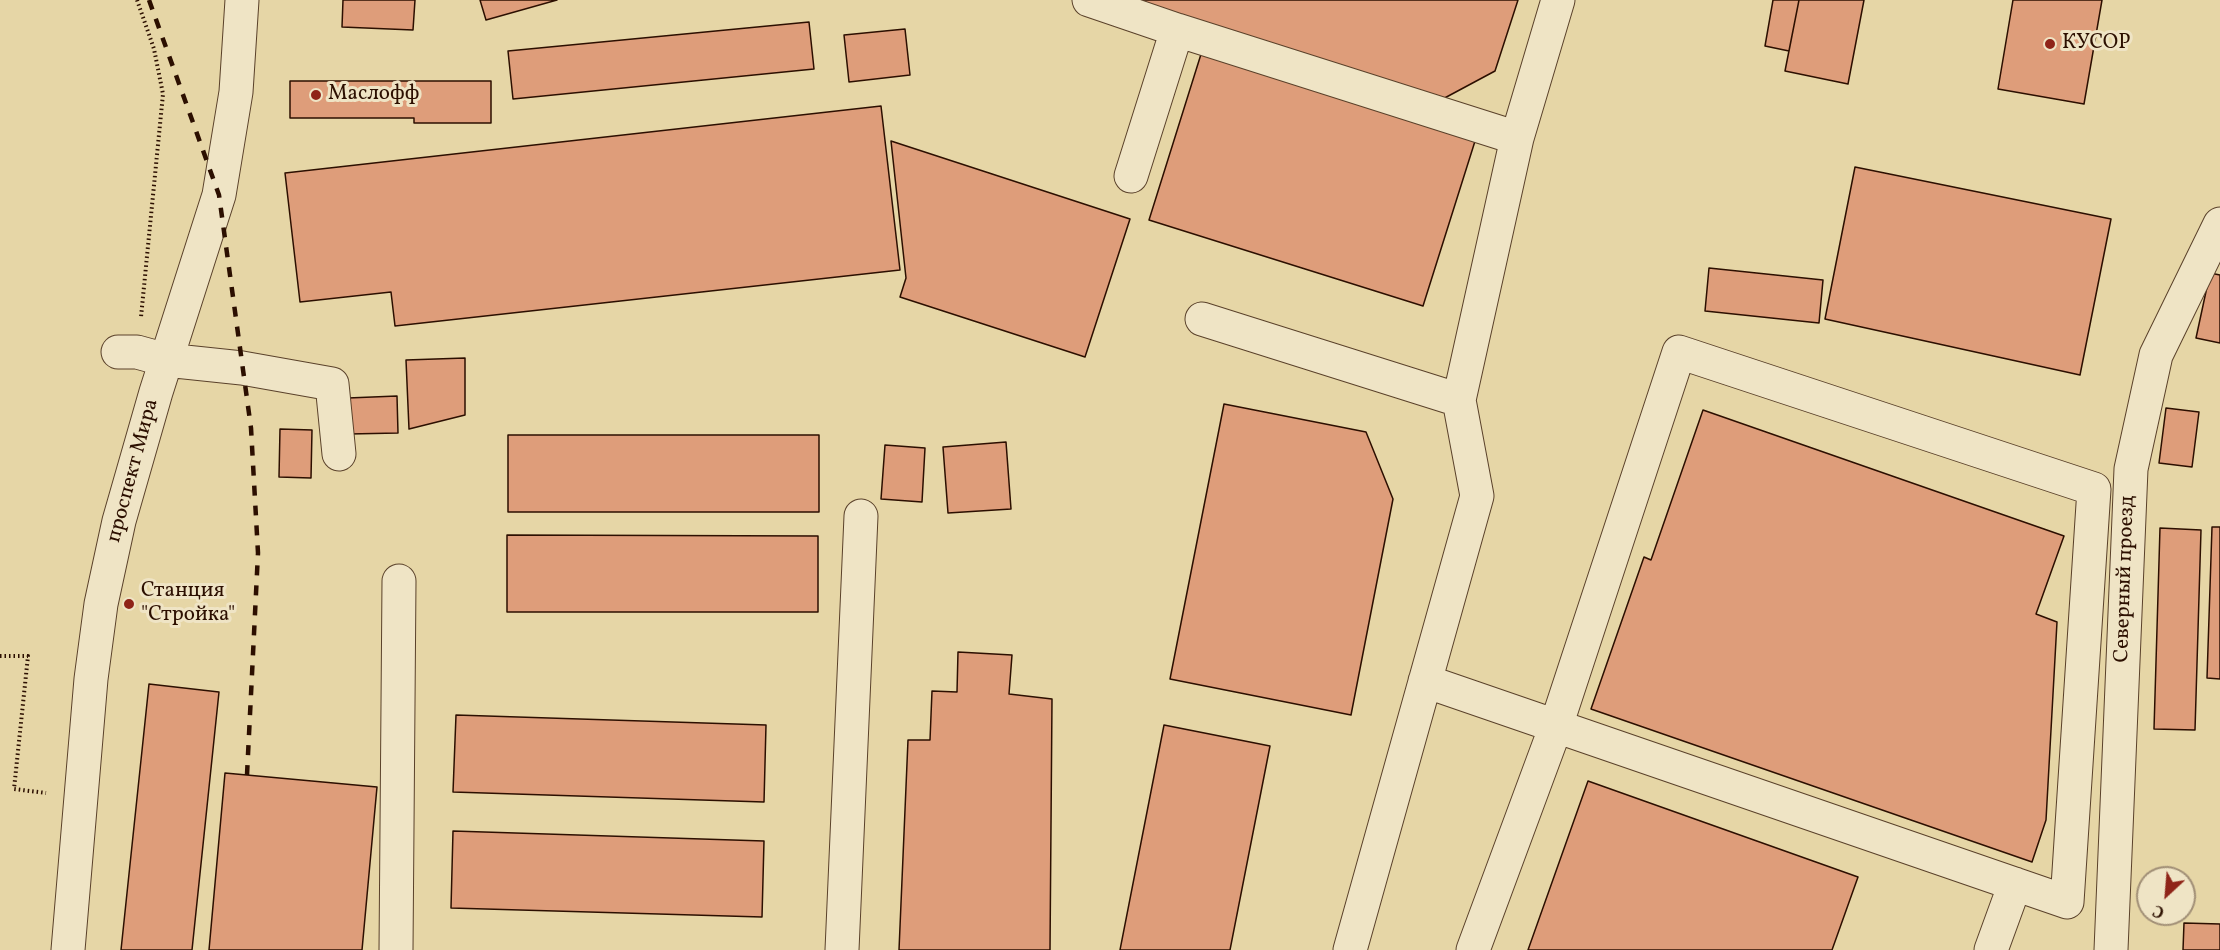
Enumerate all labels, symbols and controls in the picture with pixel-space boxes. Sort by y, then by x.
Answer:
place label: КУСОР [2062,31,2130,57]
marker: КУСОР [2043,37,2057,51]
place label: Маслофф [328,82,419,108]
marker: Маслофф [309,88,323,102]
street label: проспект Мира [103,396,165,546]
street label: Северный проезд [2110,495,2142,663]
place label: Станция "Стройка" [141,579,235,629]
marker: Станция "Стройка" [122,597,136,611]
north arrow [2136,866,2196,926]
text: С [2150,898,2168,923]

